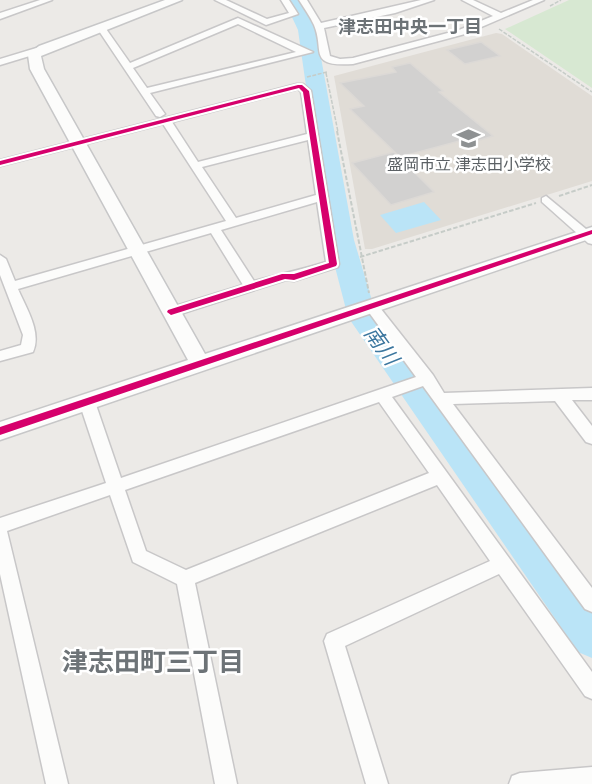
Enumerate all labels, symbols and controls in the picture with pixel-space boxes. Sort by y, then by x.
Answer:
district label: 津志田中央一丁目 [338,14,482,38]
school or university icon: 盛岡市立 津志田小学校 [456,126,482,152]
place label: 盛岡市立 津志田小学校 [387,153,551,175]
water label: 南川 [358,320,407,372]
district label: 津志田町三丁目 [62,643,244,679]

